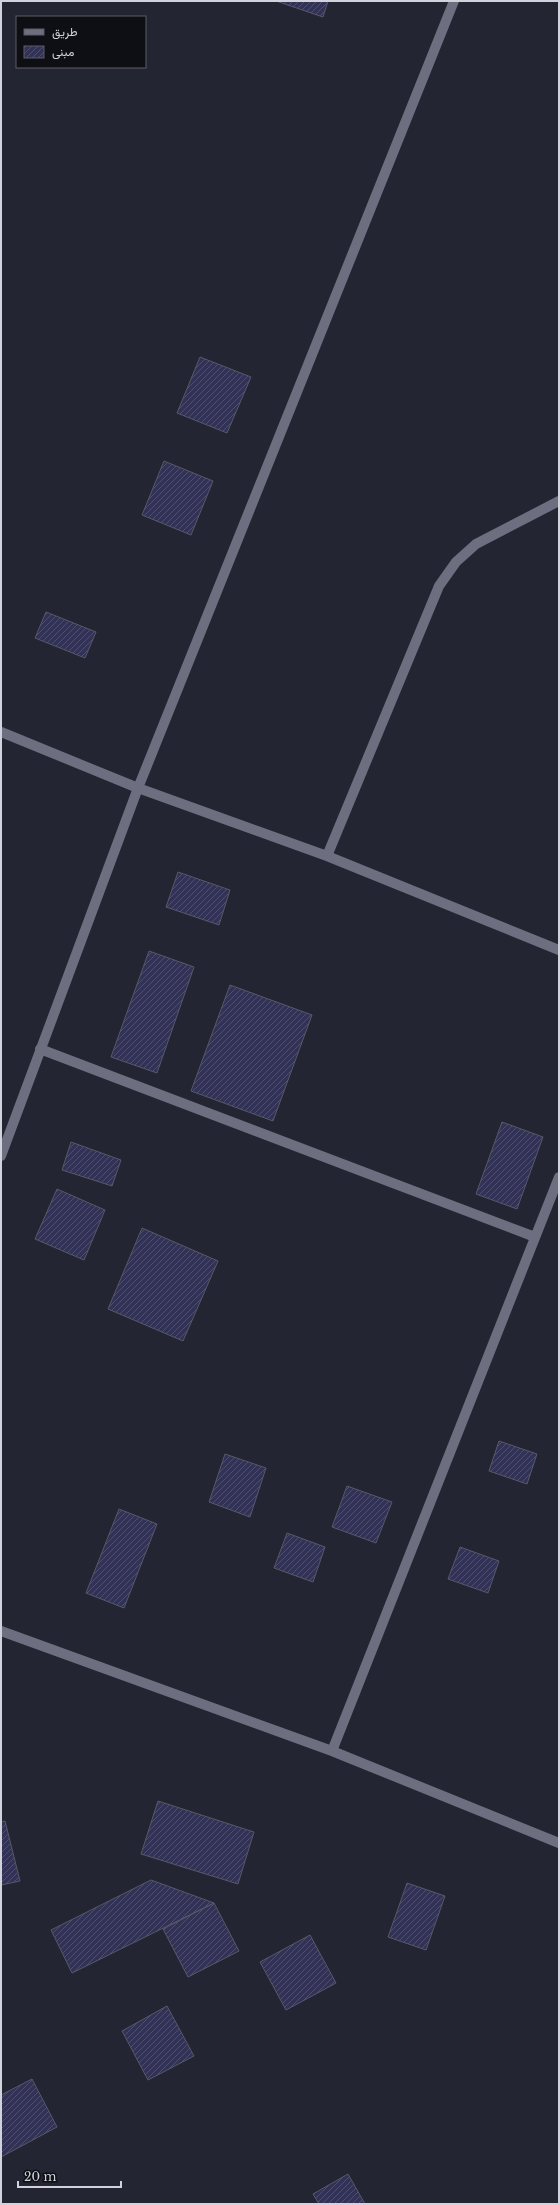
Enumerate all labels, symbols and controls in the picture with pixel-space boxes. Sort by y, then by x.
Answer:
legend [16,16,146,68]
text: طريق [52,24,78,40]
text: مبنى [52,44,74,60]
scale bar [18,2163,121,2189]
text: 20 m [24,2169,56,2184]

